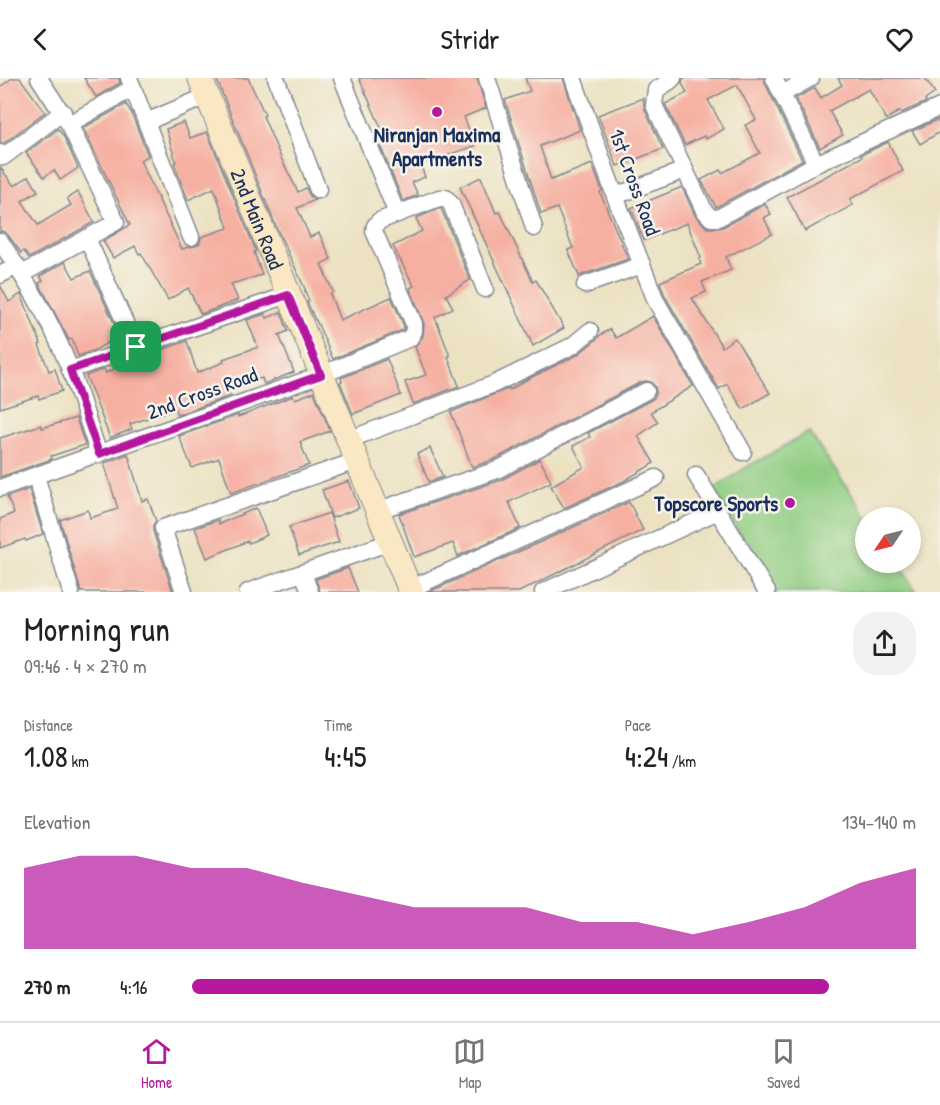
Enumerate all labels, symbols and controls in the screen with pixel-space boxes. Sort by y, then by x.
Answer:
text: Stridr [440,21,500,57]
icon: back [24,23,57,56]
icon: heart [883,23,916,56]
marker: Niranjan Maxima Apartments [430,105,444,119]
place label: Niranjan Maxima Apartments [374,120,501,174]
street label: 1st Cross Road [602,125,668,239]
street label: 2nd Main Road [224,164,291,273]
pin [110,321,161,372]
icon: arrive [119,330,152,363]
street label: 2nd Cross Road [143,360,261,426]
place label: Topscore Sports [653,489,778,519]
marker: Topscore Sports [783,496,797,510]
north arrow [855,507,921,573]
map controls [855,507,921,573]
text: Morning run [24,607,170,651]
button: share [853,612,916,675]
text: 09:46 · 4 × 270 m [24,652,147,679]
text: Distance [24,714,73,736]
text: Time [324,714,353,736]
text: Pace [625,714,651,736]
text: 1.08 [24,736,68,776]
text: 4:45 [324,736,366,776]
text: 4:24 [625,736,668,776]
text: km [68,750,89,772]
text: /km [668,750,696,772]
text: Elevation [24,808,90,835]
text: 134–140 m [842,808,916,835]
text: 270 m [24,973,70,1000]
text: 4:16 [120,973,147,1000]
tab: Home [140,1035,173,1093]
tab: Map [453,1035,486,1093]
tab: Saved [767,1035,800,1093]

